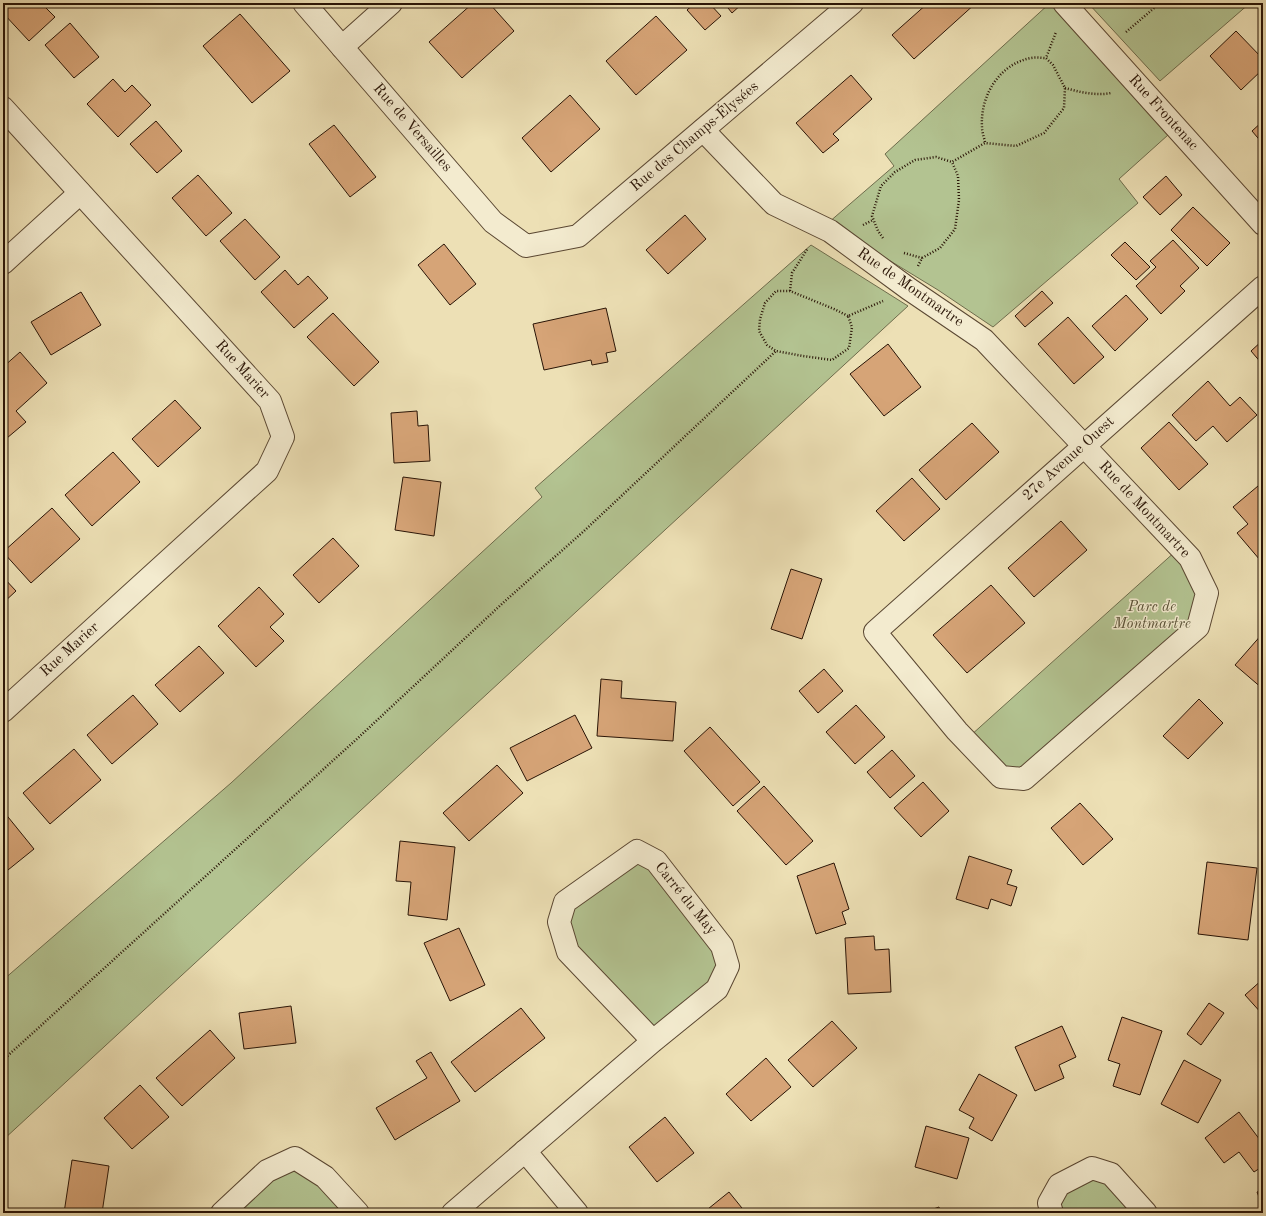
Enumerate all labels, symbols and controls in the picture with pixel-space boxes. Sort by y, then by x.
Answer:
street label: Rue Frontenac [1125,72,1201,154]
street label: Rue des Champs-Élysées [626,77,762,195]
street label: Rue de Versailles [370,81,454,175]
street label: Rue de Montmartre [854,246,966,330]
street label: Rue Marier [212,338,272,402]
street label: 27e Avenue Ouest [1020,414,1118,504]
street label: Rue de Montmartre [1096,459,1192,561]
park label: Parc de Montmartre [1112,600,1191,632]
street label: Rue Marier [38,620,102,680]
street label: Carré du May [651,860,719,938]

